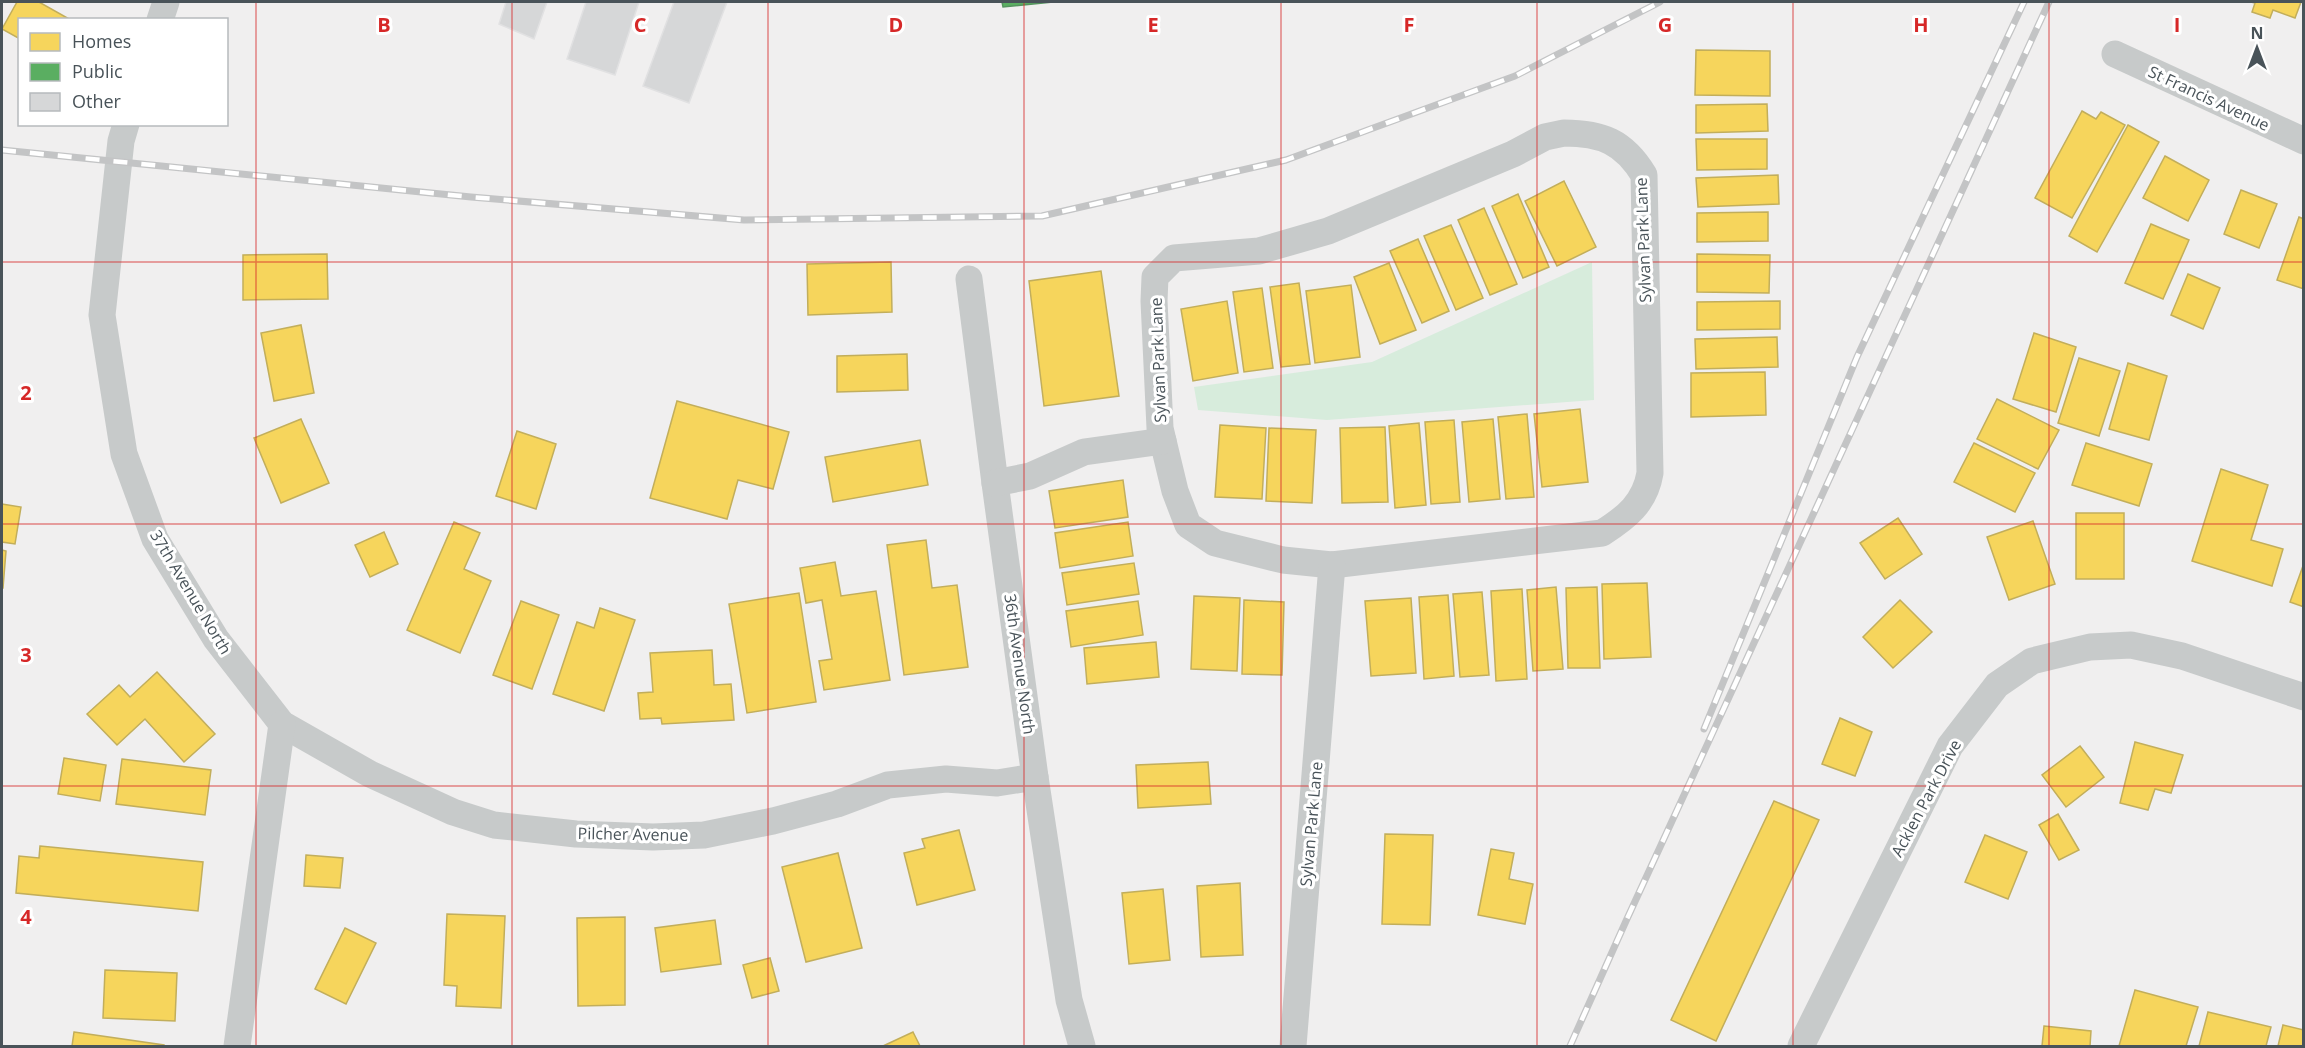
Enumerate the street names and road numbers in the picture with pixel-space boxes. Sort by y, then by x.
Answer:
street label: St Francis Avenue [2145,60,2273,136]
street label: Sylvan Park Lane [1630,177,1656,303]
street label: Sylvan Park Lane [1145,297,1171,423]
street label: 37th Avenue North [145,526,237,658]
street label: 36th Avenue North [999,592,1041,736]
street label: Acklen Park Drive [1886,735,1966,861]
street label: Sylvan Park Lane [1295,761,1327,887]
street label: Pilcher Avenue [578,822,688,846]

